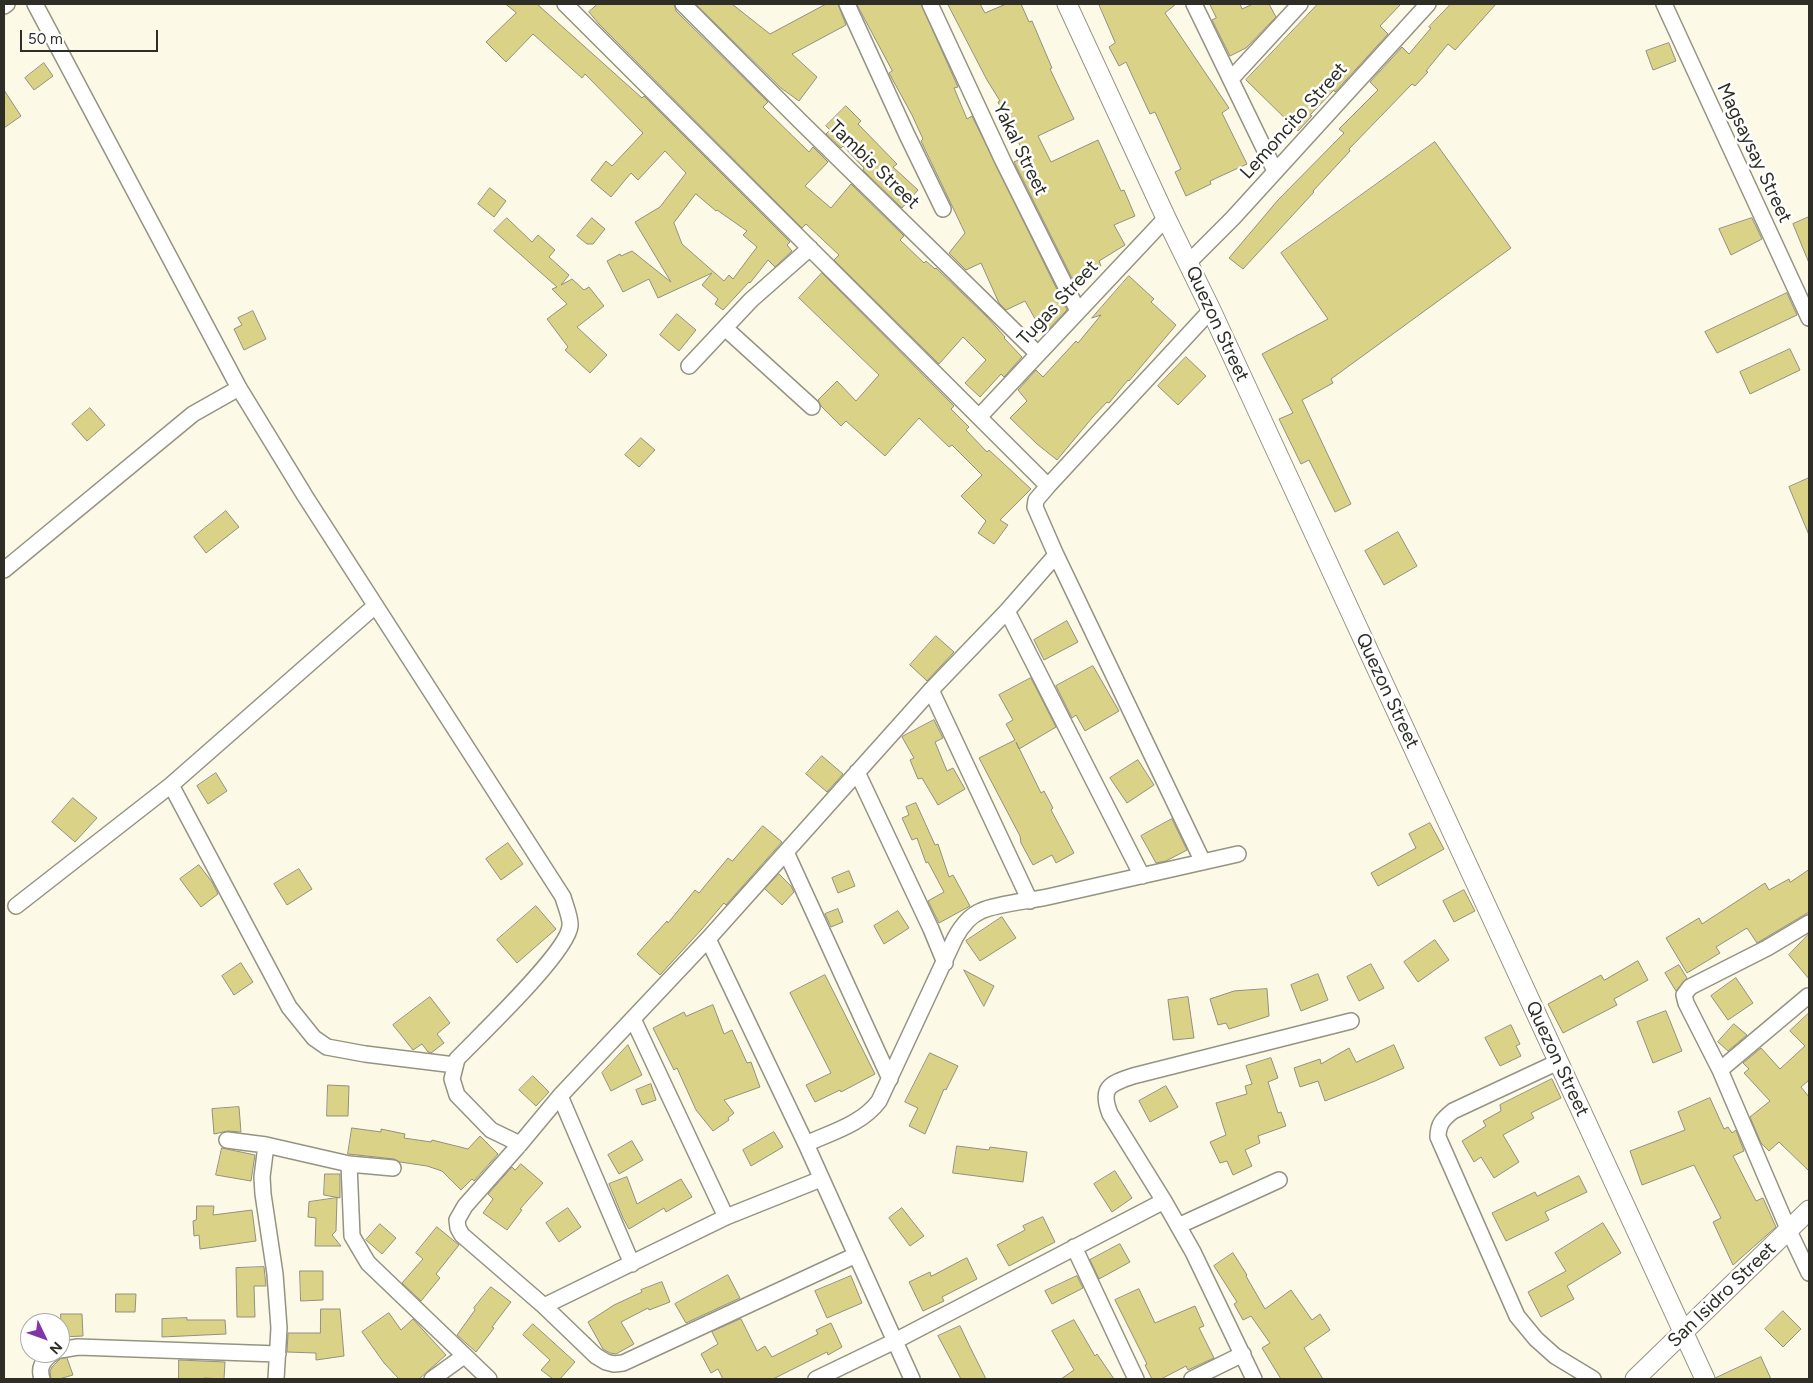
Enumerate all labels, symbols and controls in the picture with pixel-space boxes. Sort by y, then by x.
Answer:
scale bar [22,20,160,52]
text: 50 m [28,30,63,48]
street label: Lemoncito Street [1236,58,1352,184]
street label: Magsaysay Street [1712,79,1796,227]
street label: Yakal Street [988,99,1052,199]
street label: Tambis Street [824,116,924,214]
street label: Tugas Street [1013,256,1103,350]
street label: Quezon Street [1180,263,1254,385]
street label: Quezon Street [1350,630,1424,752]
street label: Quezon Street [1520,998,1594,1120]
street label: San Isidro Street [1663,1238,1781,1352]
north arrow [20,1313,70,1363]
text: N [46,1338,66,1357]

